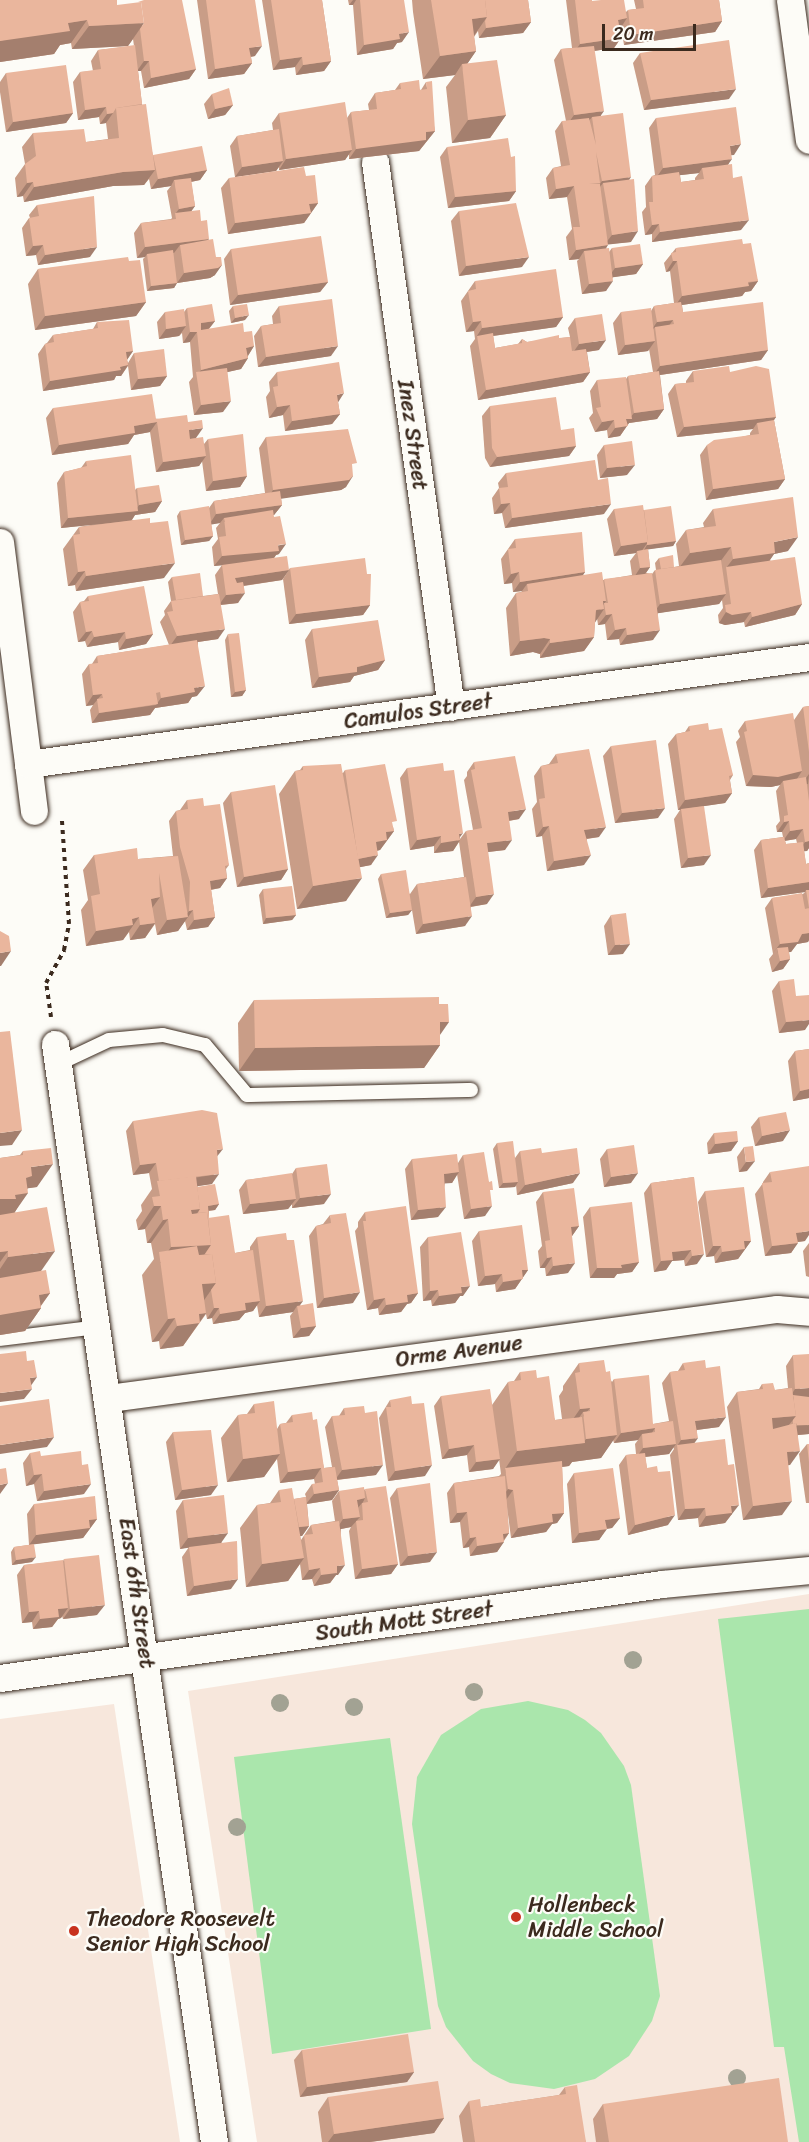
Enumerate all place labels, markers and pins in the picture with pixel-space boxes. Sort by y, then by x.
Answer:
place label: Hollenbeck Middle School [528,1891,663,1942]
place label: Theodore Roosevelt Senior High School [86,1905,275,1957]
marker: Hollenbeck Middle School [509,1910,523,1924]
marker: Theodore Roosevelt Senior High School [67,1924,81,1938]

